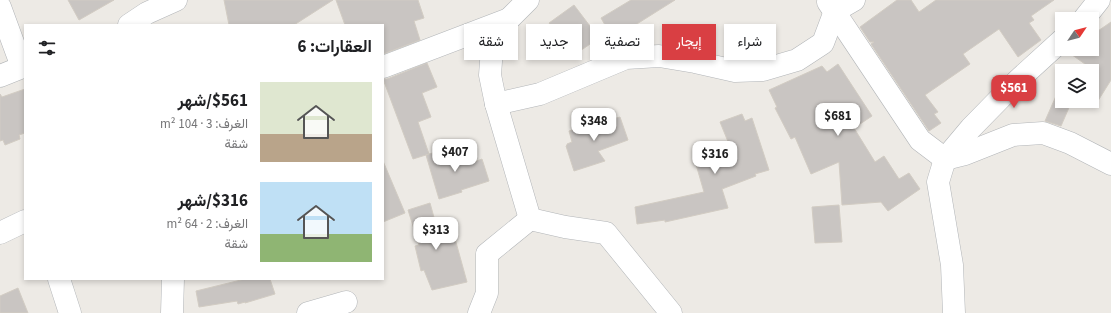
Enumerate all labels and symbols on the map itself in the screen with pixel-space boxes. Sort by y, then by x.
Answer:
north arrow [1055,12,1099,56]
pin: $561 [990,75,1038,109]
pin: $681 [814,103,862,137]
pin: $348 [570,108,618,142]
pin: $407 [431,139,479,173]
pin: $316 [691,141,739,175]
pin: $313 [412,217,460,251]

